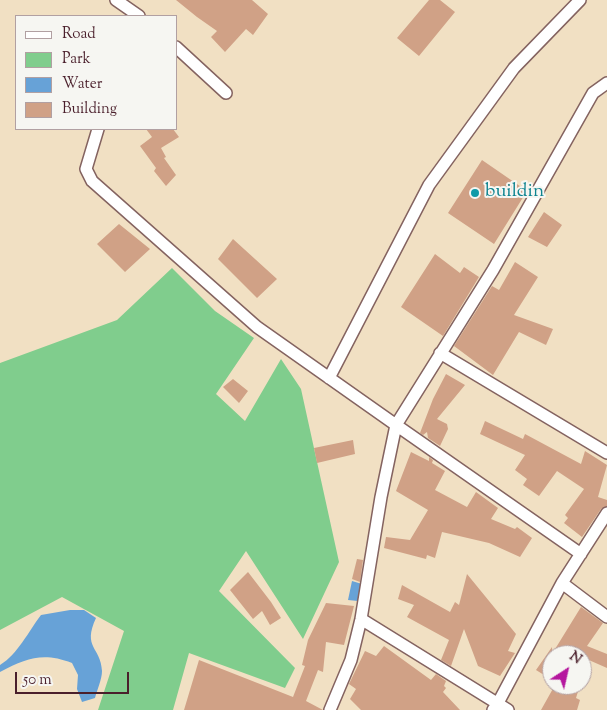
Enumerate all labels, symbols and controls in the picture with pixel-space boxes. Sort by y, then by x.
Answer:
legend [15,15,178,130]
text: Road [62,24,96,45]
text: Park [62,49,91,70]
text: Water [62,74,102,95]
text: Building [62,99,117,120]
place label: buildin [485,182,544,204]
marker: buildin [469,187,481,199]
north arrow [542,645,592,695]
text: N [565,647,585,670]
scale bar [18,662,131,694]
text: 50 m [23,670,52,691]

